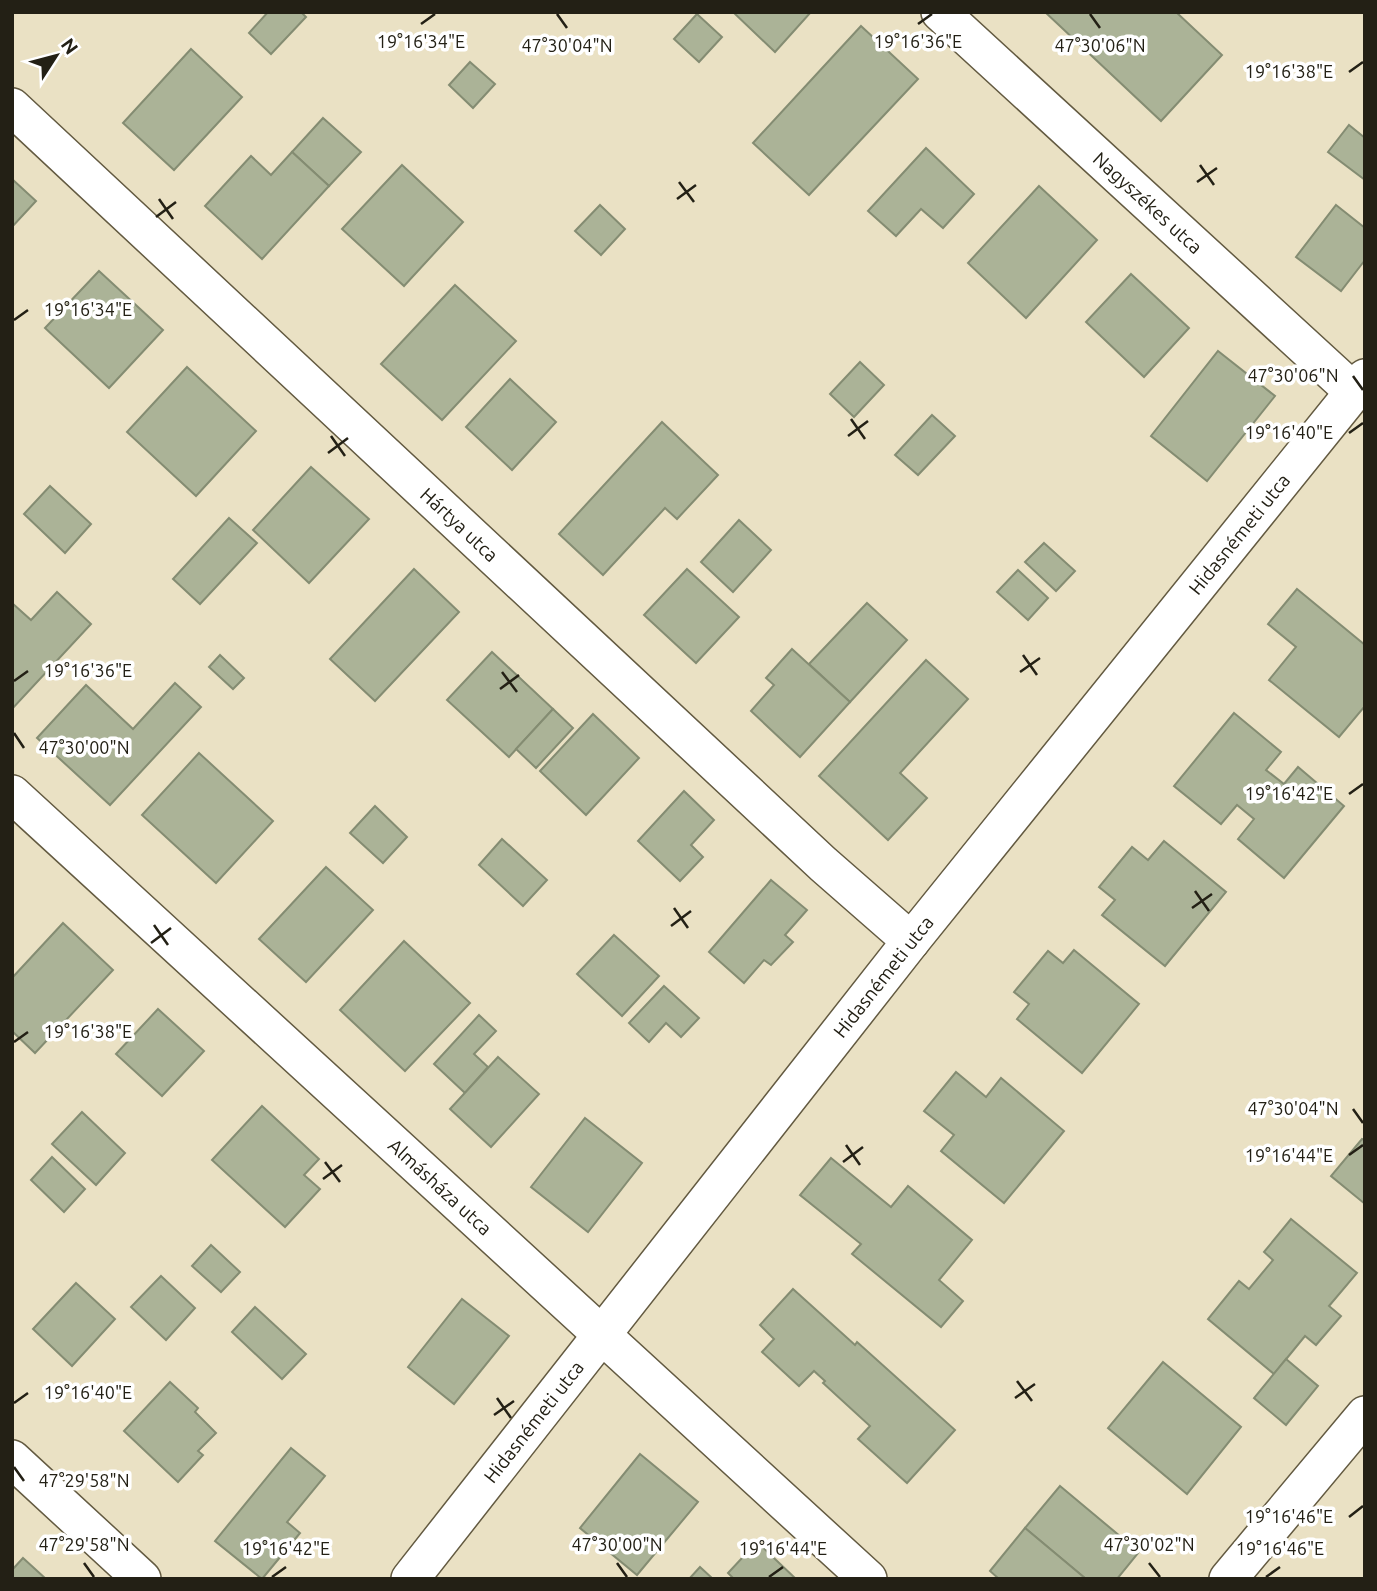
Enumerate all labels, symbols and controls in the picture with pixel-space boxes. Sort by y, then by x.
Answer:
north arrow [21,21,91,91]
text: 19°16'34"E [377,31,465,51]
text: 19°16'36"E [874,31,962,51]
text: N [57,34,83,58]
text: 47°30'04"N [521,35,613,55]
text: 47°30'06"N [1054,35,1146,55]
text: 19°16'38"E [1245,61,1333,81]
street label: Nagyszékes utca [1089,147,1207,258]
text: 19°16'34"E [44,299,132,319]
text: 47°30'06"N [1247,365,1339,385]
text: 19°16'40"E [1245,422,1333,442]
street label: Hidasnémeti utca [1184,469,1294,599]
street label: Hártya utca [416,483,503,566]
text: 19°16'36"E [44,660,132,680]
text: 47°30'00"N [38,737,130,757]
text: 19°16'42"E [1245,783,1333,803]
street label: Hidasnémeti utca [829,911,938,1042]
text: 19°16'38"E [44,1021,132,1041]
text: 47°30'04"N [1247,1098,1339,1118]
street label: Almásháza utca [384,1134,496,1239]
text: 19°16'44"E [1245,1145,1333,1165]
street label: Hidasnémeti utca [479,1356,588,1487]
text: 19°16'40"E [44,1382,132,1402]
text: 47°29'58"N [38,1470,130,1490]
text: 19°16'46"E [1245,1506,1333,1526]
text: 47°29'58"N [38,1534,130,1554]
text: 47°30'00"N [571,1534,663,1554]
text: 47°30'02"N [1103,1534,1195,1554]
text: 19°16'42"E [242,1538,330,1558]
text: 19°16'44"E [739,1538,827,1558]
text: 19°16'46"E [1236,1538,1324,1558]

